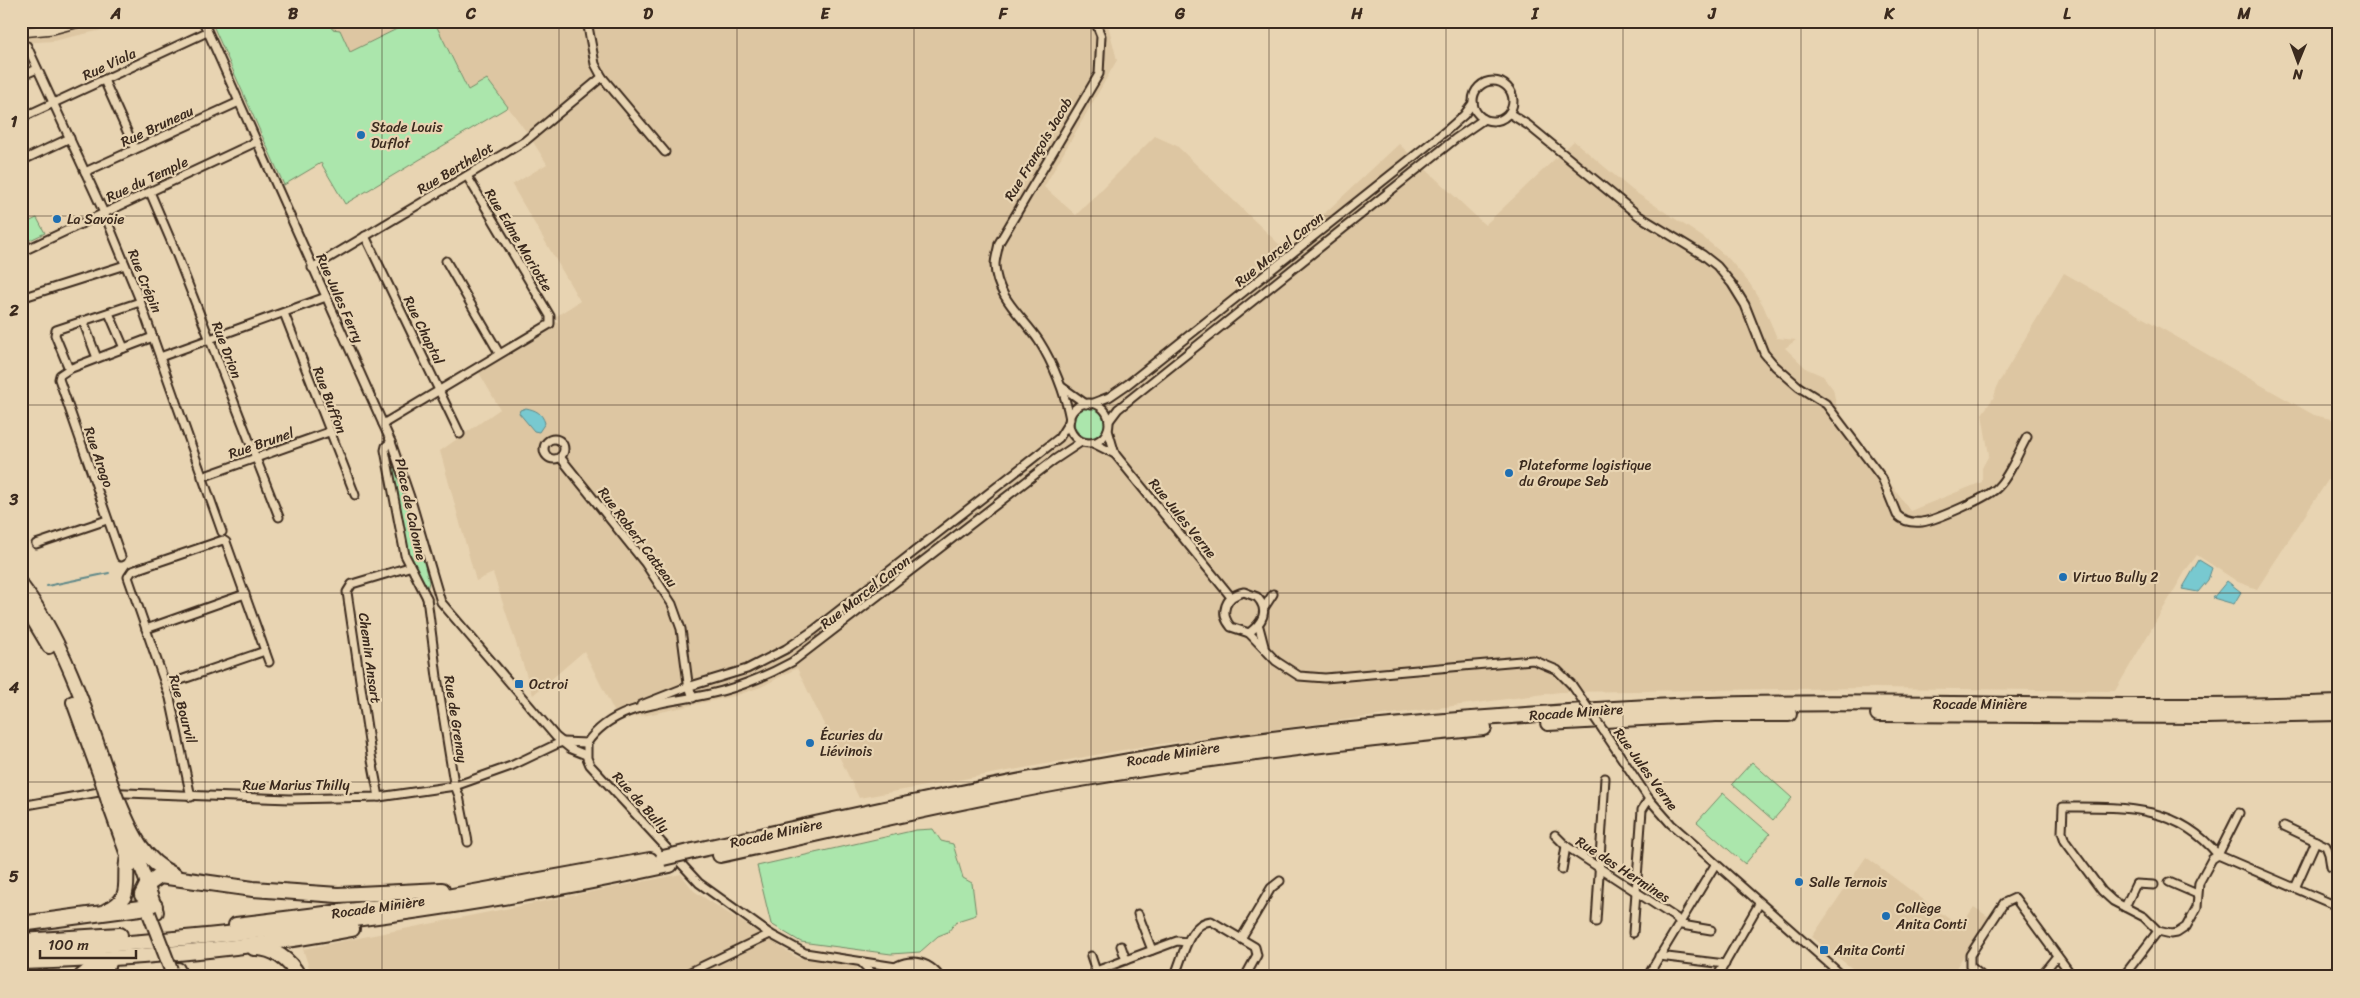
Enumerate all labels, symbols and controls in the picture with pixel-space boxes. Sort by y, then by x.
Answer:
text: A [110,0,121,28]
text: B [288,0,299,28]
text: C [465,0,477,28]
text: D [643,0,653,28]
text: E [821,0,831,28]
text: F [998,0,1009,28]
text: G [1174,0,1186,28]
text: H [1350,0,1363,28]
text: I [1531,0,1540,28]
text: J [1707,0,1717,28]
text: K [1883,0,1895,28]
text: L [2063,0,2071,28]
text: M [2236,0,2251,28]
north arrow [2272,38,2322,88]
street label: Rue Viala [78,41,141,88]
text: N [2292,62,2304,87]
street label: Rue François Jacob [998,92,1080,206]
street label: Rue Bruneau [116,98,198,154]
text: 1 [11,107,18,136]
place label: Stade Louis Duflot [371,115,443,156]
marker: Stade Louis Duflot [355,129,367,141]
street label: Rue Berthelot [412,136,499,201]
street label: Rue du Temple [102,149,193,209]
street label: Rue Edme Mariotte [478,184,559,297]
street label: Rue Marcel Caron [1229,205,1330,294]
place label: La Savoie [67,207,124,232]
marker: La Savoie [51,213,63,225]
street label: Rue Crépin [120,245,169,317]
street label: Rue Jules Ferry [309,249,371,348]
street label: Rue Chaptal [396,291,451,370]
text: 2 [8,296,19,325]
street label: Rue Drion [204,318,249,383]
street label: Rue Buffon [305,363,354,438]
street label: Rue Brunel [225,420,298,466]
street label: Rue Arago [76,423,121,491]
place label: Plateforme logistique du Groupe Seb [1519,453,1651,494]
street label: Place de Calonne [387,456,434,563]
marker: Plateforme logistique du Groupe Seb [1503,467,1515,479]
street label: Rue Jules Verne [1142,472,1223,564]
street label: Rue Robert Catteau [591,482,684,593]
text: 3 [9,485,19,514]
street label: Rue Marcel Caron [815,549,916,636]
place label: Virtuo Bully 2 [2073,565,2158,590]
marker: Virtuo Bully 2 [2057,571,2069,583]
street label: Chemin Ansart [351,611,388,705]
street label: Rue Bourvil [161,672,204,747]
place label: Octroi [529,672,569,697]
text: 4 [8,673,19,702]
street label: Rue de Grenay [436,674,475,765]
marker: Octroi [513,678,525,690]
street label: Rocade Minière [1933,692,2027,717]
street label: Rocade Minière [1528,697,1624,728]
street label: Rue Jules Verne [1607,722,1685,816]
place label: Écuries du Liévinois [820,723,883,764]
street label: Rocade Minière [1125,735,1222,774]
marker: Écuries du Liévinois [804,737,816,749]
street label: Rue de Bully [606,766,676,840]
street label: Rue Marius Thilly [242,773,350,798]
street label: Rocade Minière [728,811,825,855]
street label: Rue des Hermines [1570,829,1675,910]
text: 5 [9,862,19,891]
place label: Salle Ternois [1809,870,1888,895]
marker: Salle Ternois [1793,876,1805,888]
street label: Rocade Minière [330,889,427,926]
place label: Collège Anita Conti [1895,896,1968,937]
marker: Collège Anita Conti [1880,910,1892,922]
scale bar [40,928,136,960]
text: 100 m [48,932,89,958]
place label: Anita Conti [1833,938,1906,963]
marker: Anita Conti [1818,944,1830,956]

